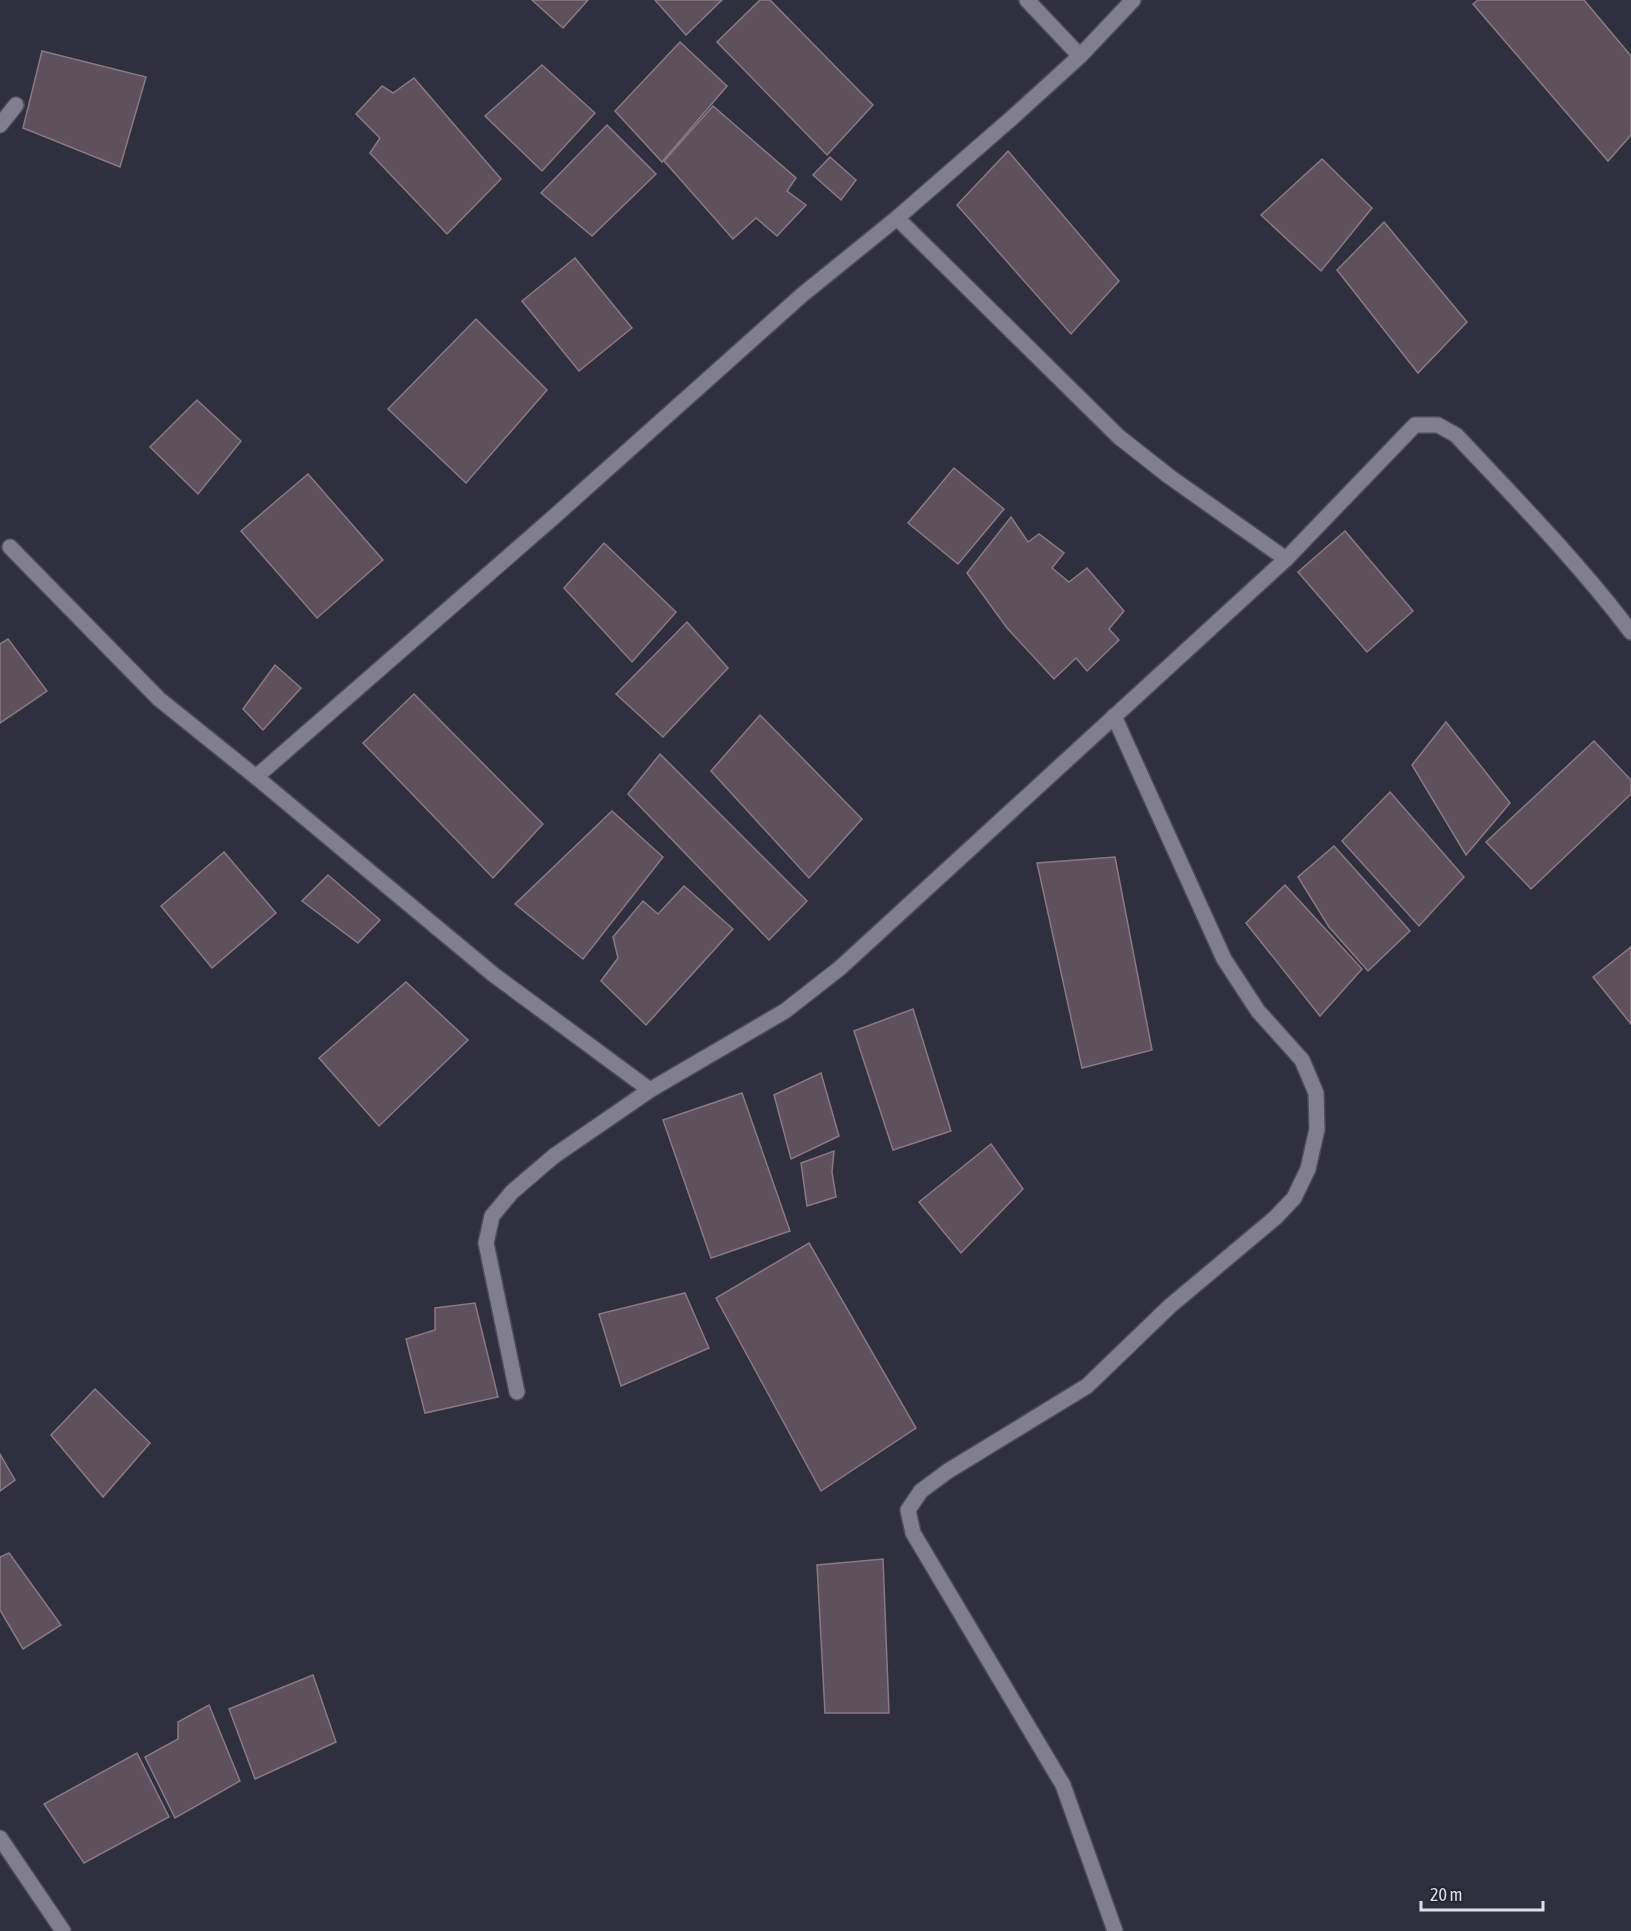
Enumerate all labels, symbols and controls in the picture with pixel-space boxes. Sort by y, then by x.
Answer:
scale bar [1421,1874,1542,1912]
text: 20 m [1430,1884,1462,1905]

